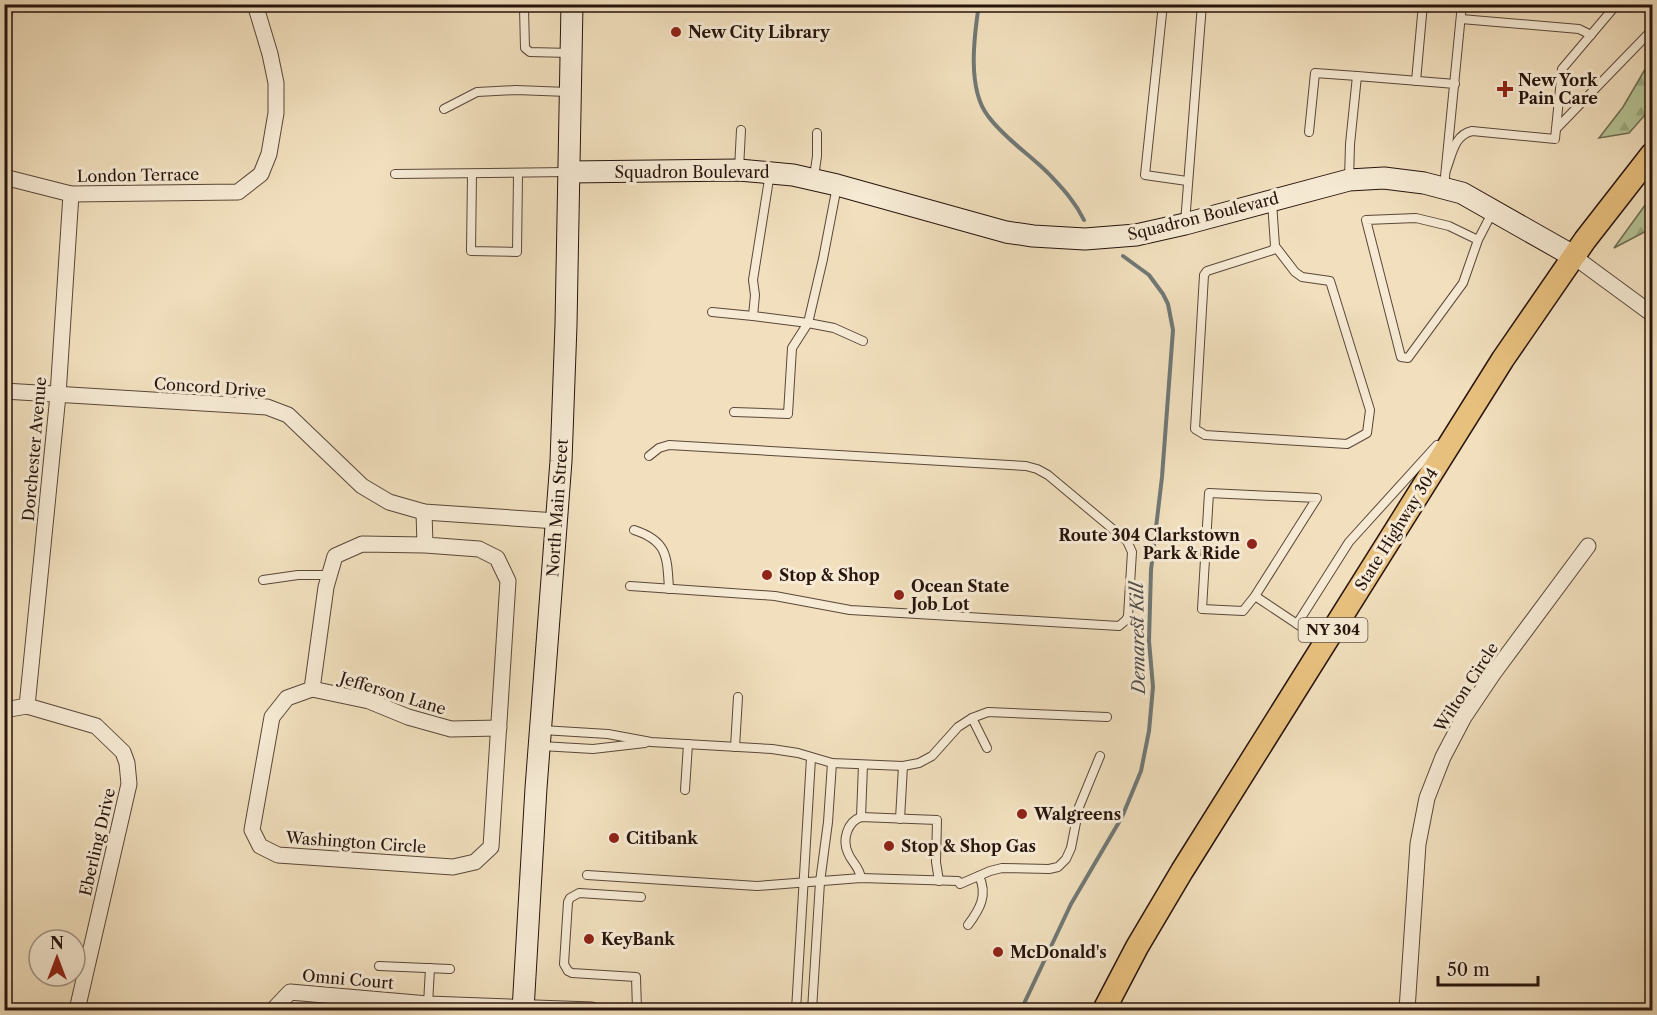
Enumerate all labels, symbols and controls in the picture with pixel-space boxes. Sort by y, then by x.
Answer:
place label: New City Library [688,22,831,42]
marker: New City Library [669,25,683,39]
place label: New York Pain Care [1518,70,1598,108]
marker: New York Pain Care [1496,80,1514,98]
street label: Squadron Boulevard [614,162,770,182]
street label: London Terrace [77,164,199,186]
street label: Squadron Boulevard [1125,187,1281,244]
street label: Concord Drive [153,373,267,401]
street label: Dorchester Avenue [18,376,50,522]
street label: North Main Street [542,438,572,578]
street label: State Highway 304 [1350,464,1442,594]
place label: Route 304 Clarkstown Park & Ride [1058,525,1240,563]
marker: Route 304 Clarkstown Park & Ride [1245,537,1259,551]
place label: Stop & Shop [779,565,880,585]
marker: Stop & Shop [760,568,774,582]
place label: Ocean State Job Lot [908,576,1010,614]
water label: Demarest Kill [1126,580,1150,696]
marker: Ocean State Job Lot [892,588,906,602]
road number: NY 304 [1298,618,1368,642]
street label: Wilton Circle [1429,638,1502,736]
street label: Jefferson Lane [335,666,448,719]
street label: Eberling Drive [75,786,119,898]
place label: Walgreens [1033,804,1121,824]
marker: Walgreens [1015,807,1029,821]
street label: Washington Circle [284,827,427,857]
place label: Citibank [626,828,698,848]
marker: Citibank [607,831,621,845]
place label: Stop & Shop Gas [901,836,1036,856]
marker: Stop & Shop Gas [882,839,896,853]
north arrow [27,928,87,988]
place label: KeyBank [601,929,675,949]
marker: KeyBank [582,932,596,946]
text: N [50,933,64,953]
place label: McDonald's [1010,942,1107,962]
marker: McDonald's [991,945,1005,959]
scale bar [1438,949,1538,987]
text: 50 m [1447,959,1490,981]
street label: Omni Court [301,965,395,993]

